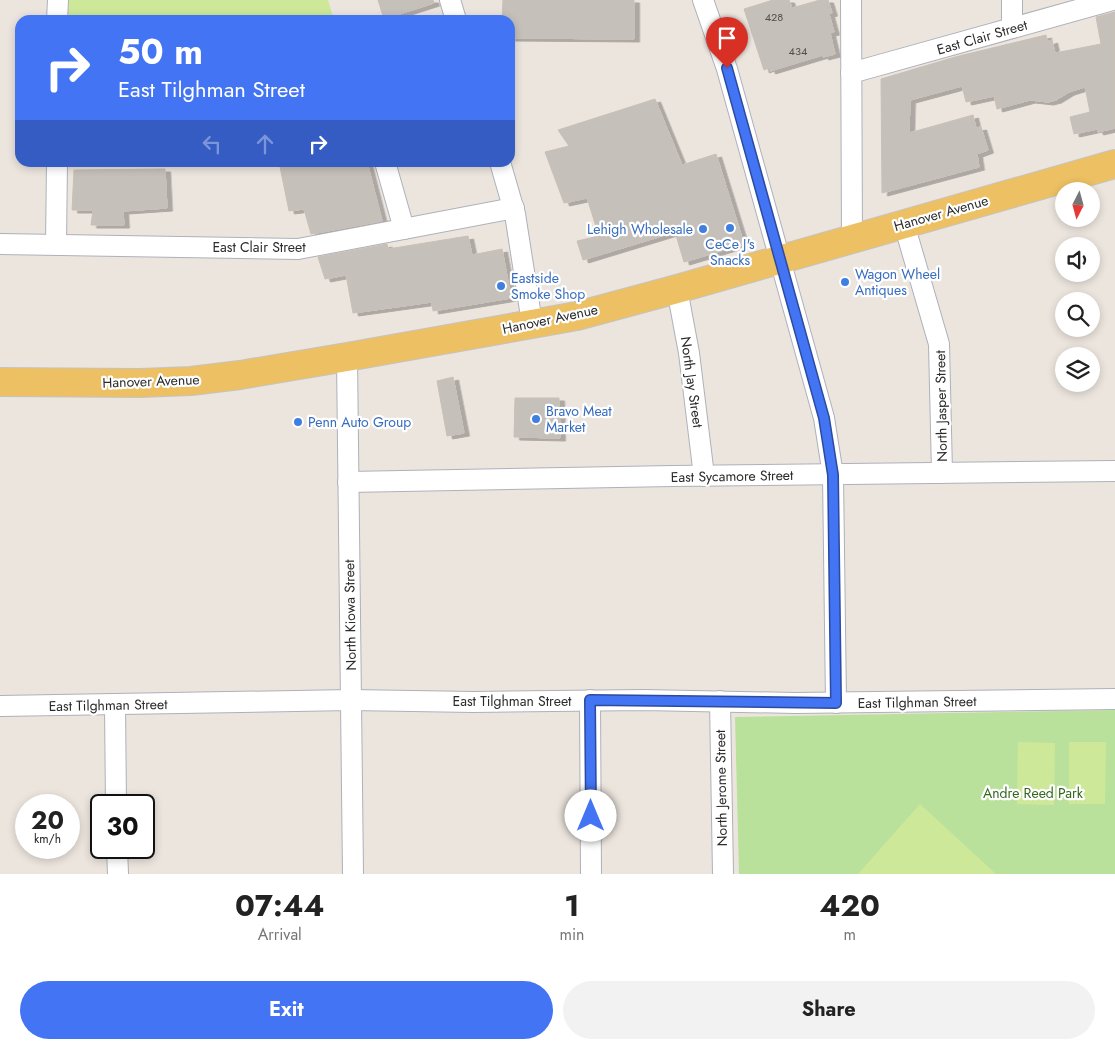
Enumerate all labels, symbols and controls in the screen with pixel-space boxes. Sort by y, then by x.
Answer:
house number: 428 [765,9,783,25]
street label: East Clair Street [934,14,1030,59]
pin [706,17,748,68]
icon: arrive [713,24,741,52]
text: 50 m [118,27,203,77]
icon: right [35,35,100,100]
house number: 434 [789,43,808,59]
text: East Tilghman Street [118,73,305,105]
icon: left [198,130,226,158]
icon: ahead [251,130,279,158]
icon: right [304,130,332,158]
north arrow [1055,182,1100,228]
map controls [1055,182,1100,392]
street label: Hanover Avenue [891,190,991,236]
place label: Lehigh Wholesale [587,219,693,239]
marker: CeCe J's Snacks [724,222,736,234]
marker: Lehigh Wholesale [697,223,709,235]
place label: CeCe J's Snacks [705,234,755,270]
street label: East Clair Street [212,237,306,257]
button: sound [1055,237,1100,282]
place label: Wagon Wheel Antiques [855,264,940,300]
place label: Eastside Smoke Shop [511,268,585,304]
marker: Wagon Wheel Antiques [839,276,851,288]
marker: Eastside Smoke Shop [495,280,507,292]
button: search [1055,292,1100,337]
street label: Hanover Avenue [500,299,600,339]
street label: North Jay Street [676,335,708,430]
button: layers [1055,347,1100,392]
street label: North Jasper Street [930,349,952,462]
street label: Hanover Avenue [102,369,200,393]
place label: Bravo Meat Market [546,401,612,437]
place label: Penn Auto Group [308,412,411,432]
marker: Bravo Meat Market [530,413,542,425]
marker: Penn Auto Group [292,416,304,428]
street label: East Sycamore Street [671,465,794,487]
street label: North Kiowa Street [339,559,361,671]
street label: East Tilghman Street [453,691,572,711]
street label: East Tilghman Street [857,691,977,713]
street label: East Tilghman Street [48,694,168,716]
street label: North Jerome Street [710,729,732,847]
park label: Andre Reed Park [983,783,1084,803]
position arrow [564,789,616,841]
speed limit sign: 30 [90,794,155,859]
text: 20 [31,802,64,838]
text: km/h [34,830,61,848]
text: 07:44 [235,884,324,927]
text: 1 [564,884,580,927]
text: 420 [820,884,880,927]
text: Arrival [258,923,302,946]
text: min [559,923,585,946]
text: m [844,923,856,946]
button: Exit [20,981,553,1039]
button: Share [563,981,1095,1039]

